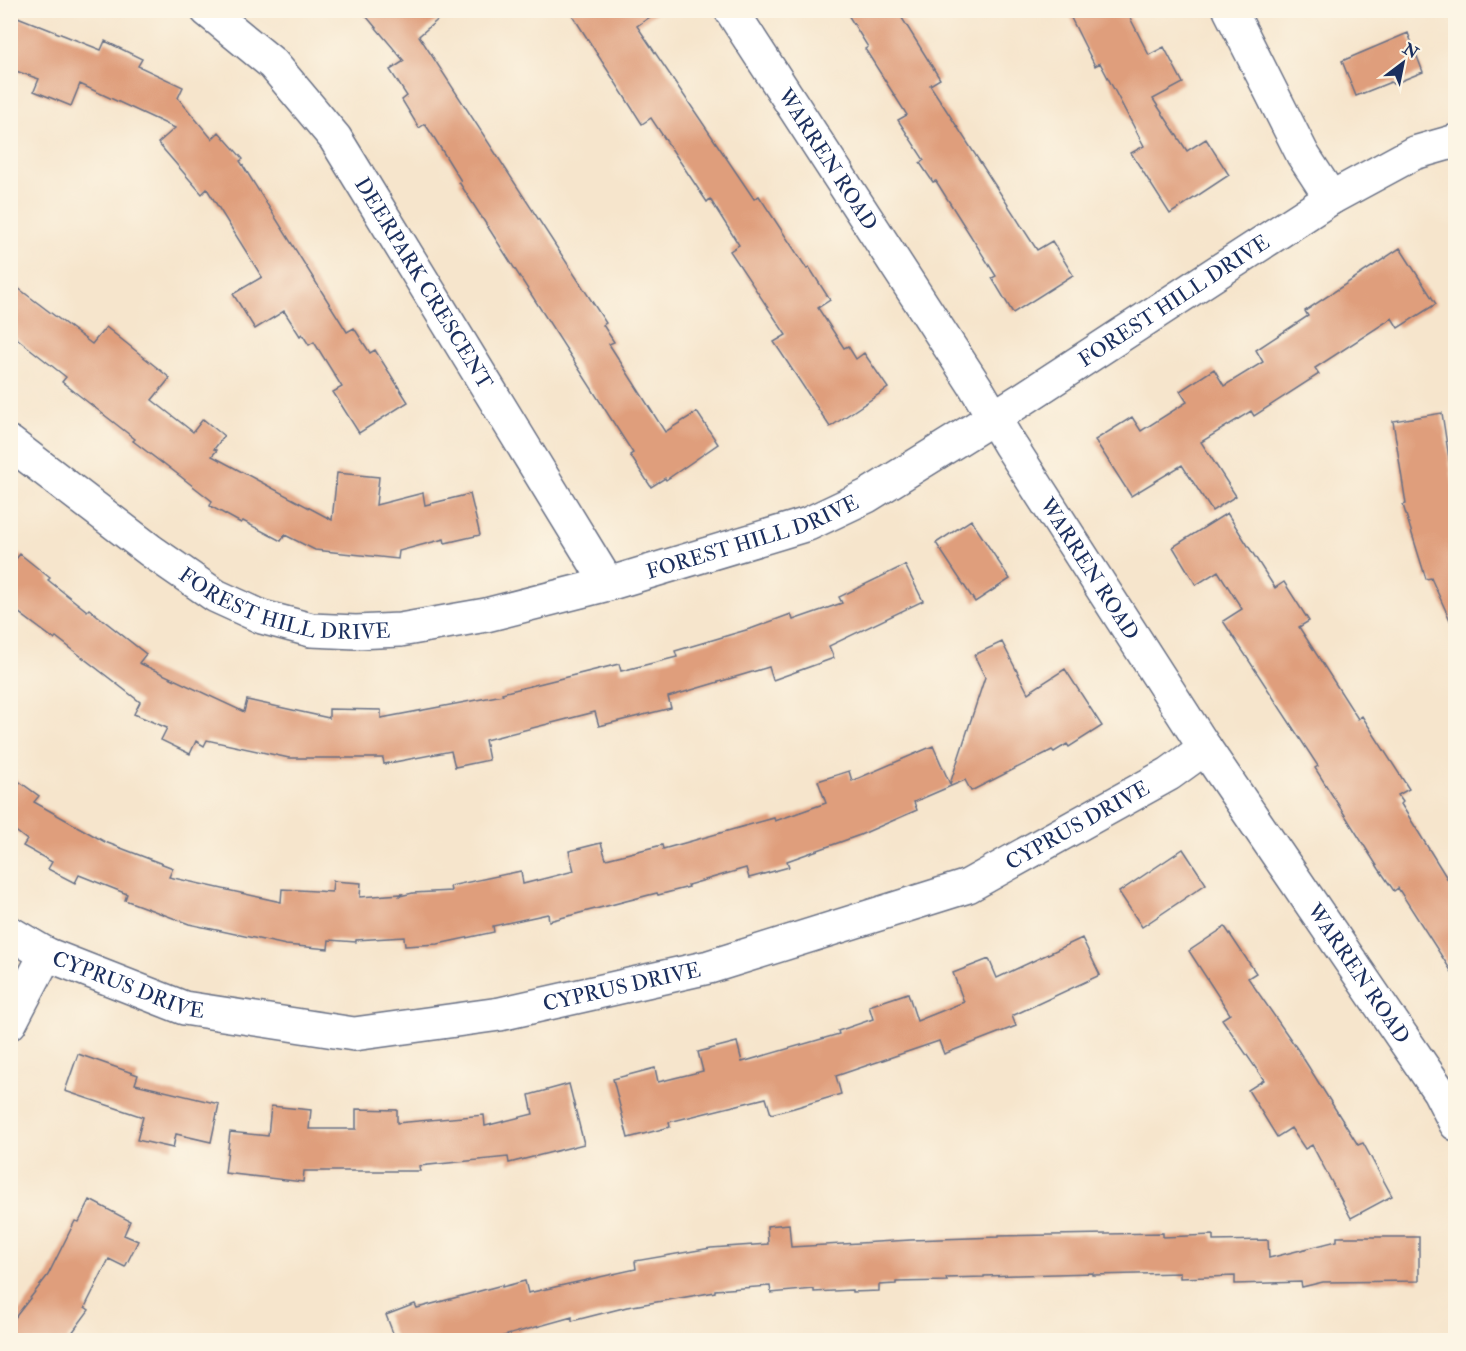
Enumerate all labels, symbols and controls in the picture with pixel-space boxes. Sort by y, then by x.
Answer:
north arrow [1373,33,1433,93]
text: N [1398,38,1422,64]
street label: WARREN ROAD [771,82,884,235]
street label: DEERPARK CRESCENT [349,172,499,394]
street label: FOREST HILL DRIVE [1073,228,1274,373]
street label: FOREST HILL DRIVE [643,488,863,585]
street label: WARREN ROAD [1033,492,1145,645]
street label: FOREST HILL DRIVE [174,561,391,646]
street label: CYPRUS DRIVE [1001,774,1154,876]
street label: WARREN ROAD [1301,897,1416,1049]
street label: CYPRUS DRIVE [48,944,206,1024]
street label: CYPRUS DRIVE [540,956,703,1017]

